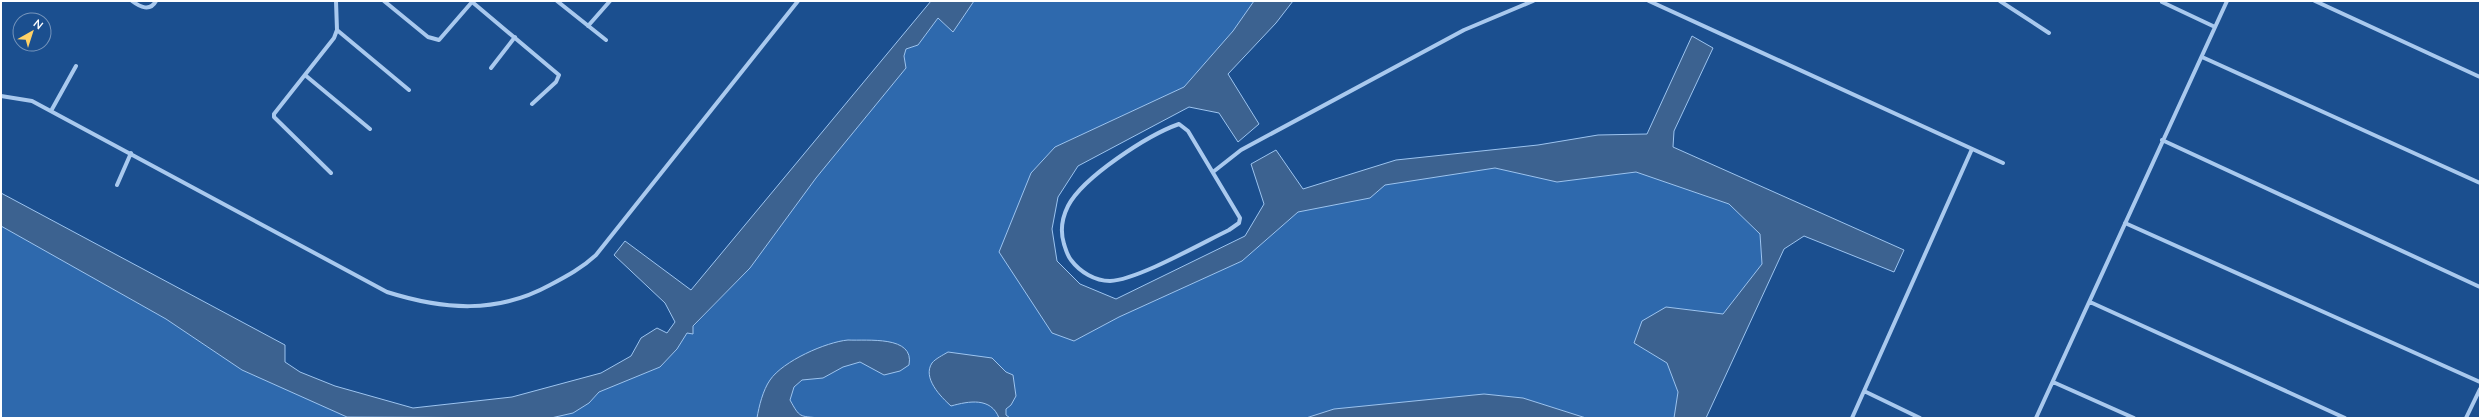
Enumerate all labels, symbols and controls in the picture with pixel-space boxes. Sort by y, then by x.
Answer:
north arrow [12,12,52,52]
text: N [31,16,46,32]

